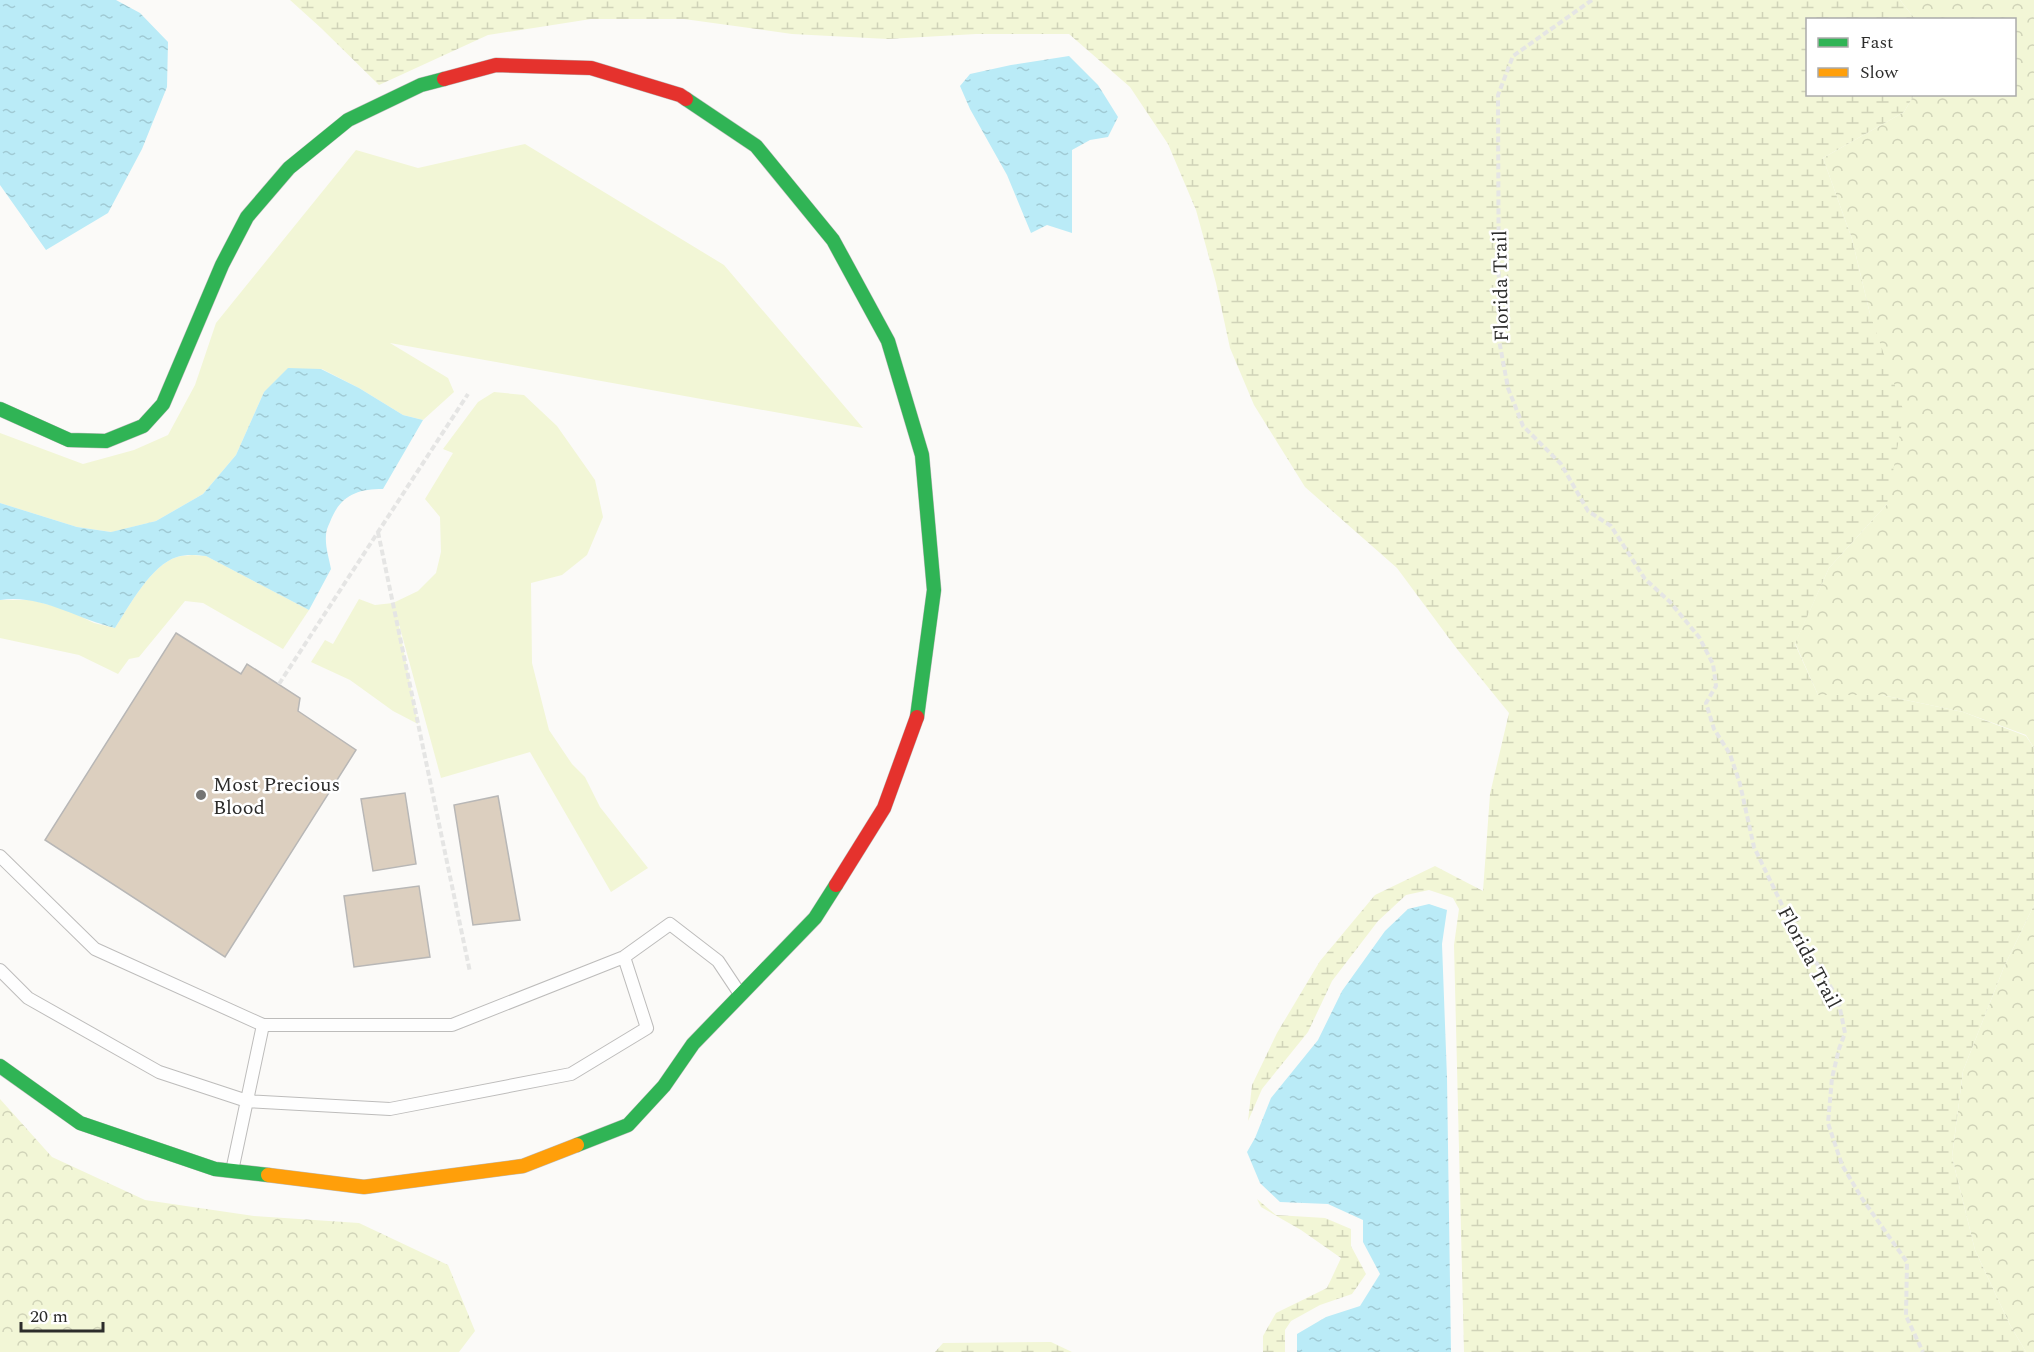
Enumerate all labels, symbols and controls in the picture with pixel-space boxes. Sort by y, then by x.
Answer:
legend [1806,18,2016,96]
text: Fast [1860,29,1893,56]
text: Slow [1860,59,1899,86]
street label: Florida Trail [1485,230,1517,342]
place label: Most Precious Blood [213,770,340,823]
marker: Most Precious Blood [194,788,208,802]
street label: Florida Trail [1770,901,1849,1014]
scale bar [21,1295,104,1333]
text: 20 m [30,1303,68,1330]

